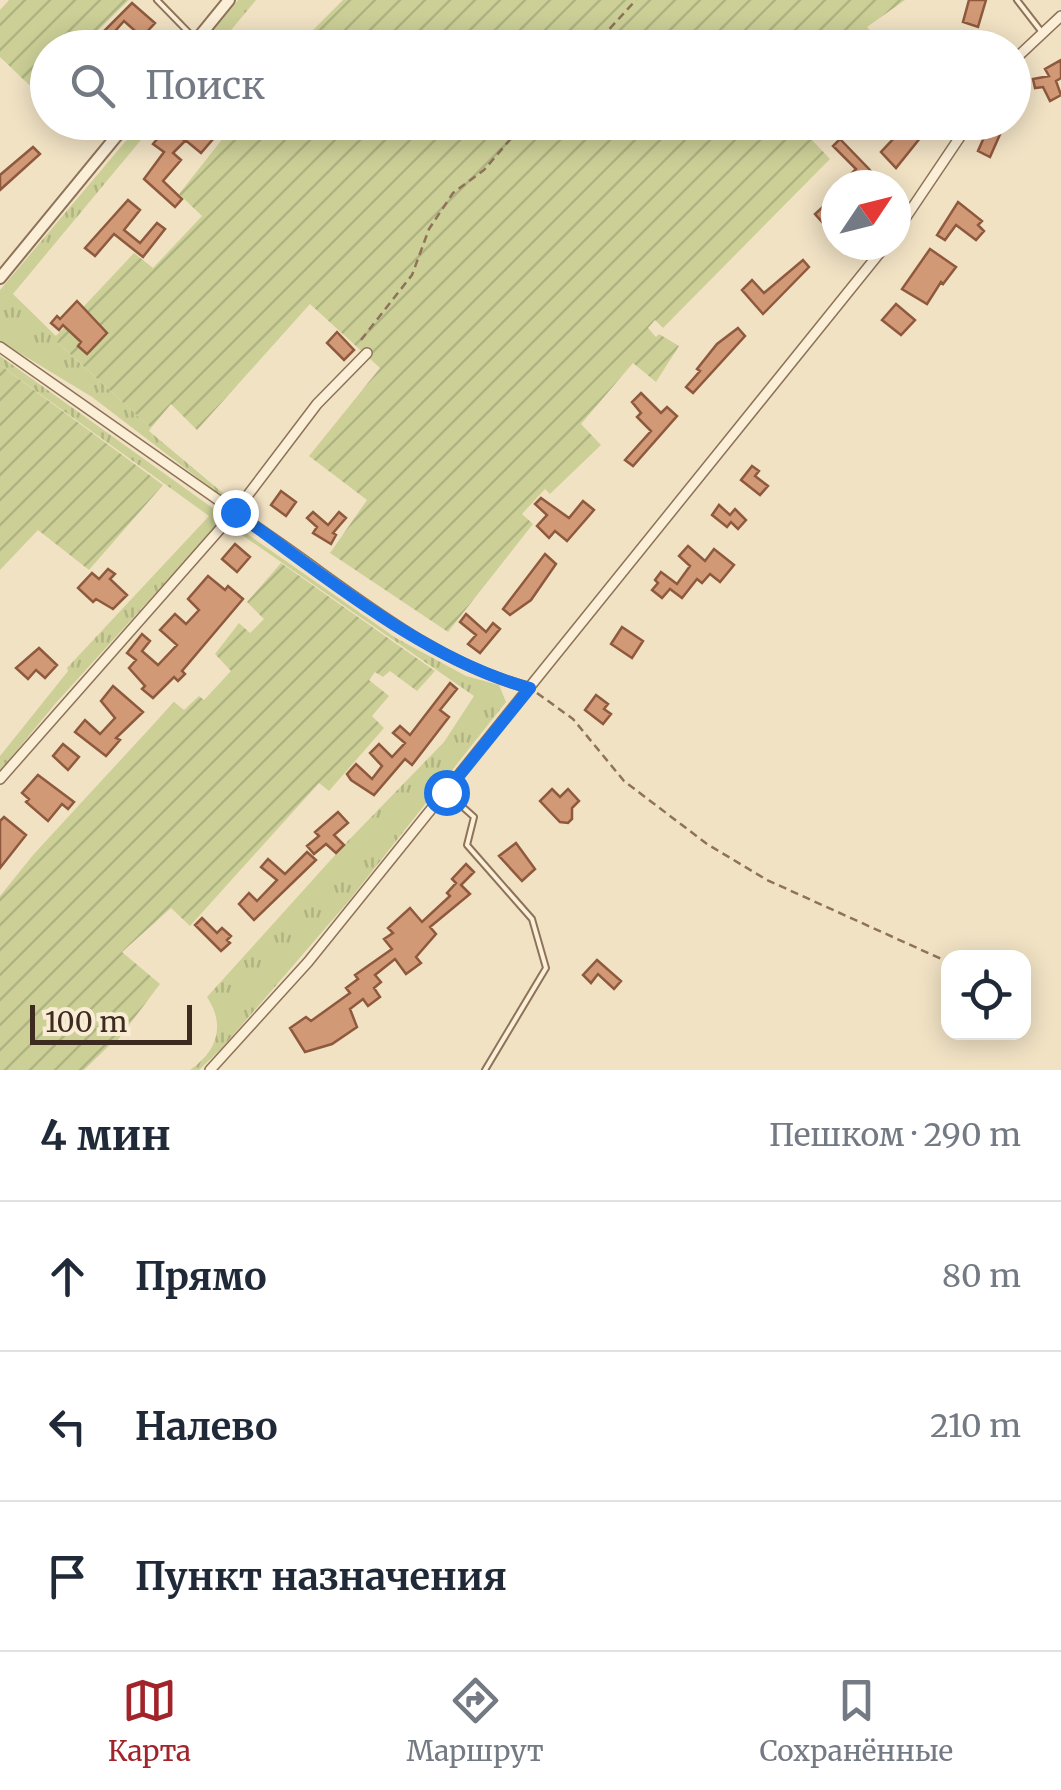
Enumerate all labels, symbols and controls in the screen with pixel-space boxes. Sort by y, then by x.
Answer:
search box [30,30,1031,140]
icon: search [65,58,120,113]
text: Поиск [145,62,265,109]
north arrow [821,170,911,260]
route end [213,490,259,536]
route start [424,770,470,816]
map controls [941,950,1031,1040]
button: locate [941,950,1031,1040]
scale bar [30,1000,192,1044]
text: 100 m [45,1004,127,1040]
text: 4 мин [40,1109,171,1161]
text: Пешком · 290 m [769,1115,1021,1155]
icon: ahead [40,1249,95,1304]
text: Прямо [135,1253,267,1300]
text: 80 m [942,1256,1021,1296]
icon: left [40,1399,95,1454]
text: Налево [135,1403,278,1450]
text: 210 m [930,1406,1021,1446]
icon: arrive [40,1549,95,1604]
text: Пункт назначения [135,1553,507,1600]
tab: Карта [108,1673,191,1769]
tab: Маршрут [407,1673,544,1769]
tab: Сохранённые [759,1673,953,1769]

